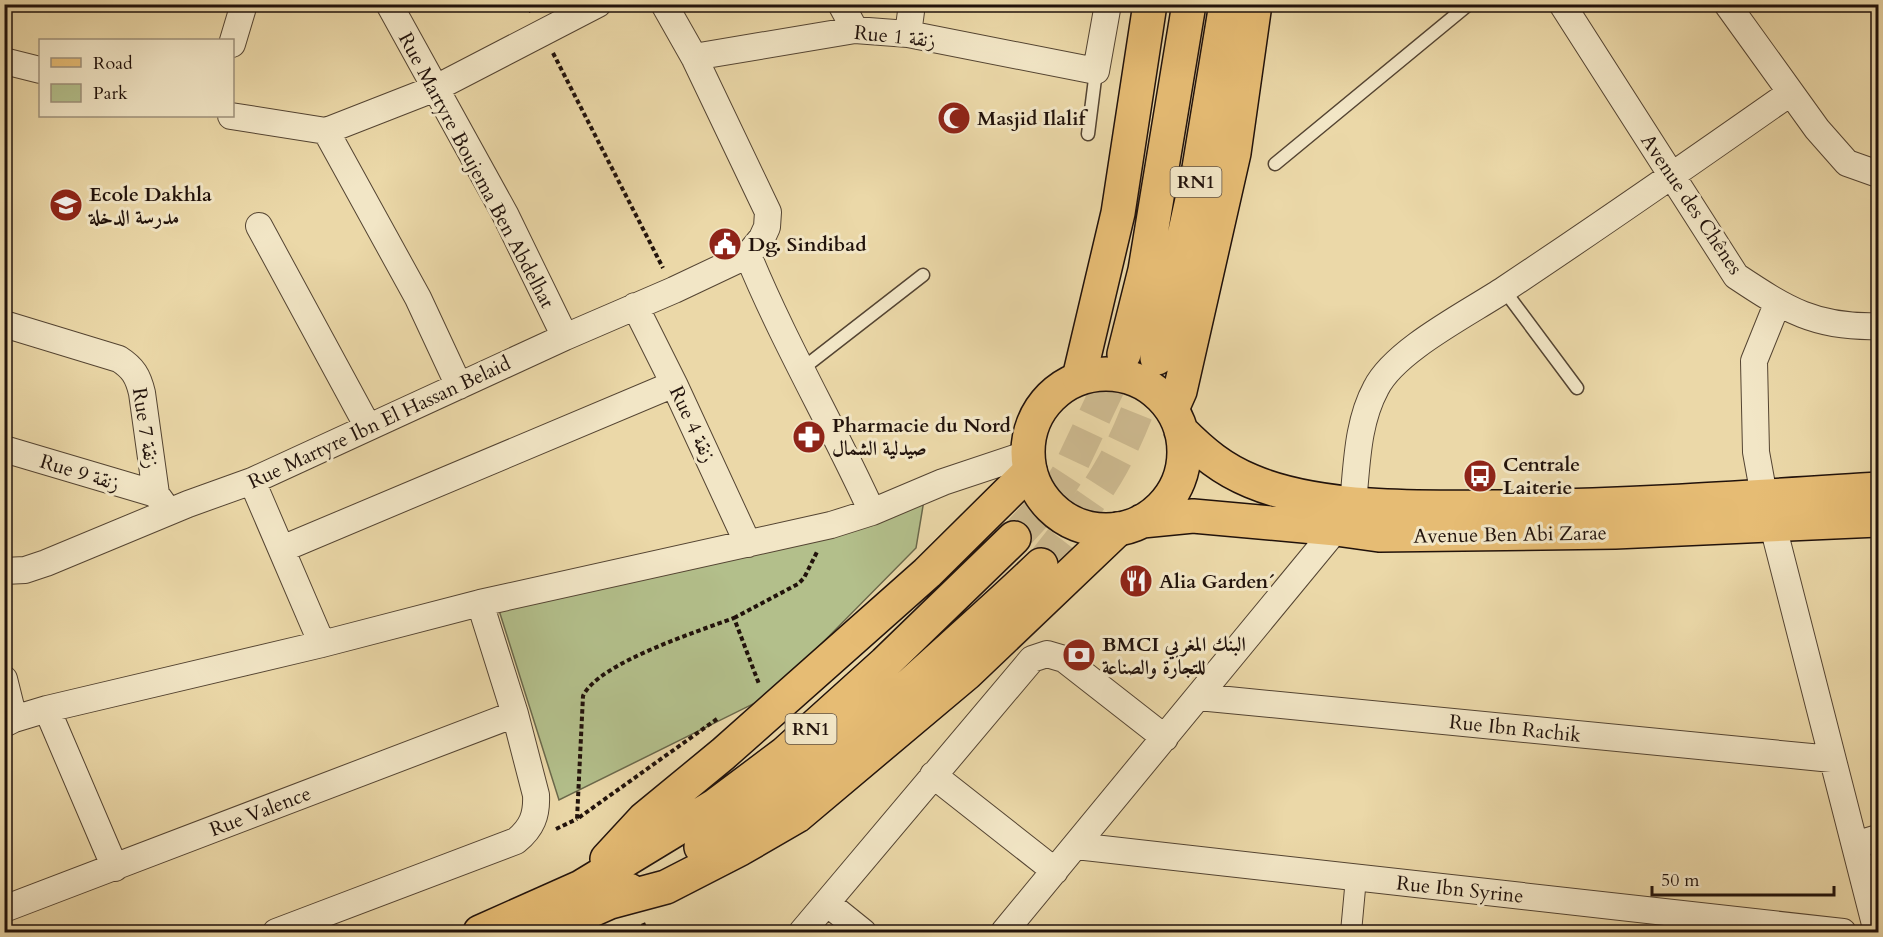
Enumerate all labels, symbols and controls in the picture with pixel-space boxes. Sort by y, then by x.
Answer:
street label: Rue 1 زنقة [853,19,937,54]
street label: Rue Martyre Boujema Ben Abdelhat [392,28,561,314]
legend [39,39,234,117]
text: Road [93,51,133,76]
text: Park [93,81,128,106]
mosque icon: Masjid Ilalif [936,100,972,136]
place label: Masjid Ilalif [977,105,1088,132]
street label: Avenue des Chênes [1634,129,1749,280]
road number: RN1 [1170,167,1222,197]
place label: Ecole Dakhla مدرسة الدخلة [87,181,212,231]
school or university icon: Ecole Dakhla مدرسة الدخلة [48,187,84,223]
public building icon: Dg. Sindibad [707,226,743,262]
place label: Dg. Sindibad [748,231,867,258]
street label: Rue Martyre Ibn El Hassan Belaid [244,350,515,495]
street label: Rue 4 زنقة [663,381,722,467]
street label: Rue 7 زنقة [126,386,165,471]
place label: Pharmacie du Nord صيدلية الشمال [832,412,1012,462]
pharmacy icon: Pharmacie du Nord صيدلية الشمال [791,419,827,455]
street label: Rue 9 زنقة [37,448,123,497]
place label: Centrale Laiterie [1503,451,1580,501]
bus stop icon: Centrale Laiterie [1462,458,1498,494]
street label: Avenue Ben Abi Zarae [1413,519,1607,550]
restaurant icon: Alia Garden´ [1118,563,1154,599]
place label: Alia Garden´ [1159,568,1276,595]
place label: BMCI البنك المغربي للتجارة والصناعة [1102,631,1246,681]
bank icon: BMCI البنك المغربي للتجارة والصناعة [1061,637,1097,673]
street label: Rue Ibn Rachik [1448,708,1583,749]
road number: RN1 [786,714,836,744]
street label: Rue Valence [206,780,315,843]
scale bar [1652,859,1834,897]
text: 50 m [1661,868,1700,893]
street label: Rue Ibn Syrine [1395,869,1525,910]

